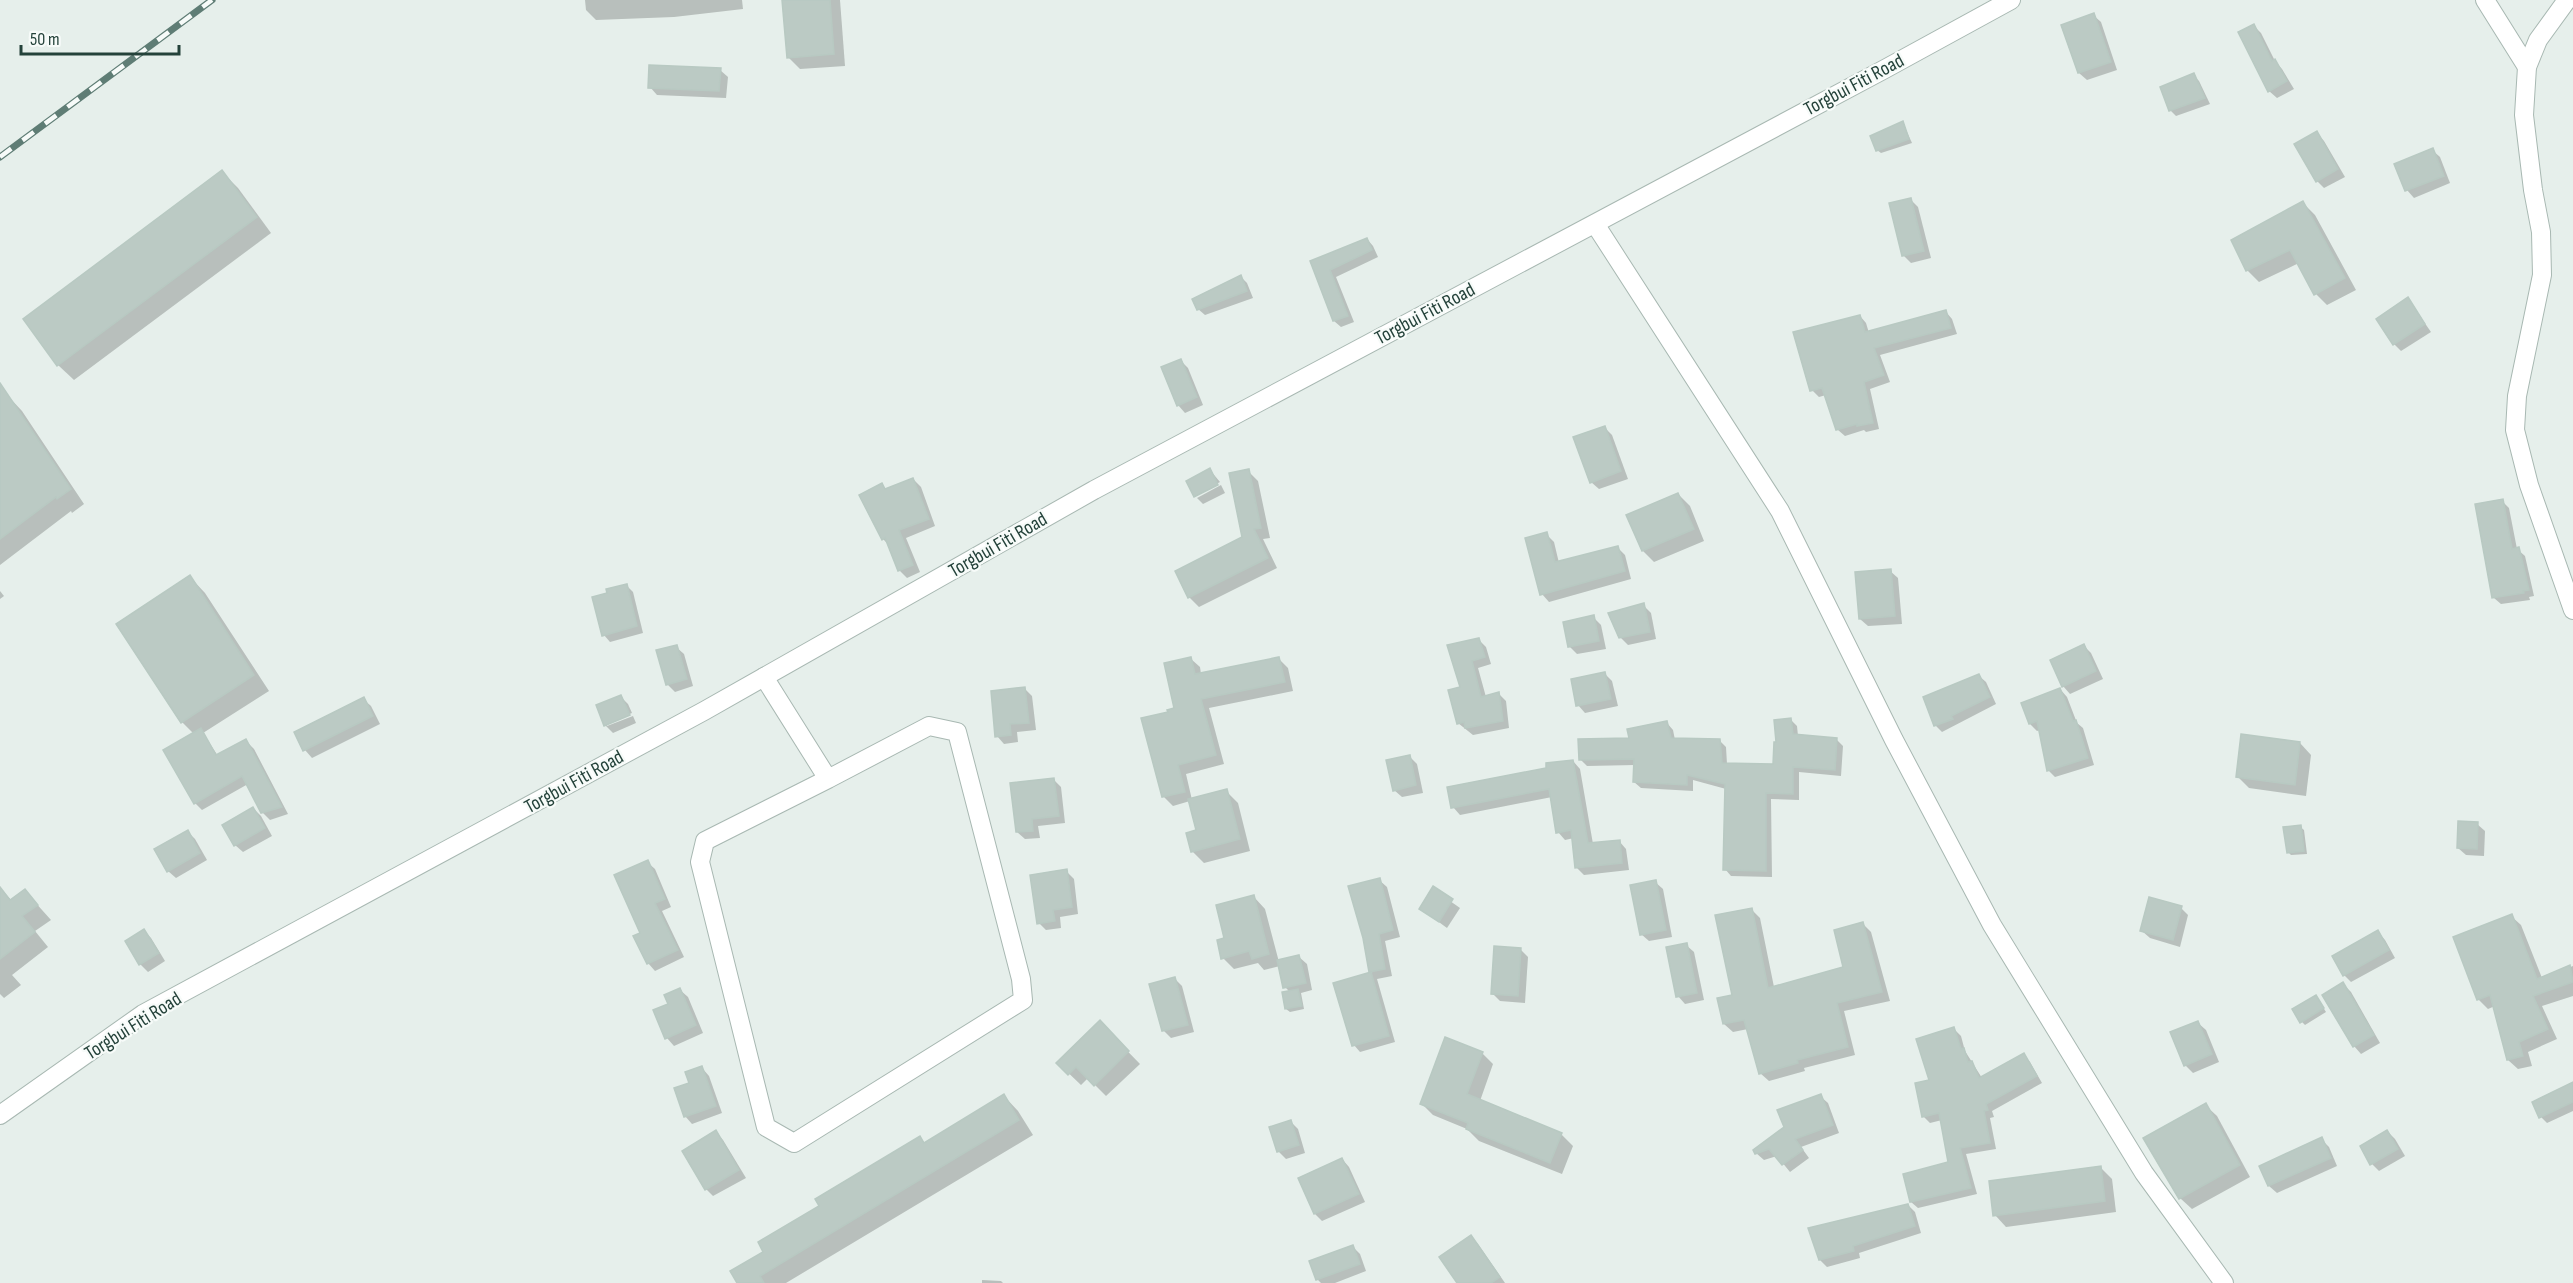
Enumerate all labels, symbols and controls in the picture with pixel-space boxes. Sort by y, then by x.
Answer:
scale bar [21,18,178,56]
text: 50 m [30,29,60,50]
street label: Torgbui Fiti Road [1800,49,1908,121]
street label: Torgbui Fiti Road [1371,278,1479,350]
street label: Torgbui Fiti Road [944,507,1052,583]
street label: Torgbui Fiti Road [520,745,628,819]
street label: Torgbui Fiti Road [80,987,186,1065]

